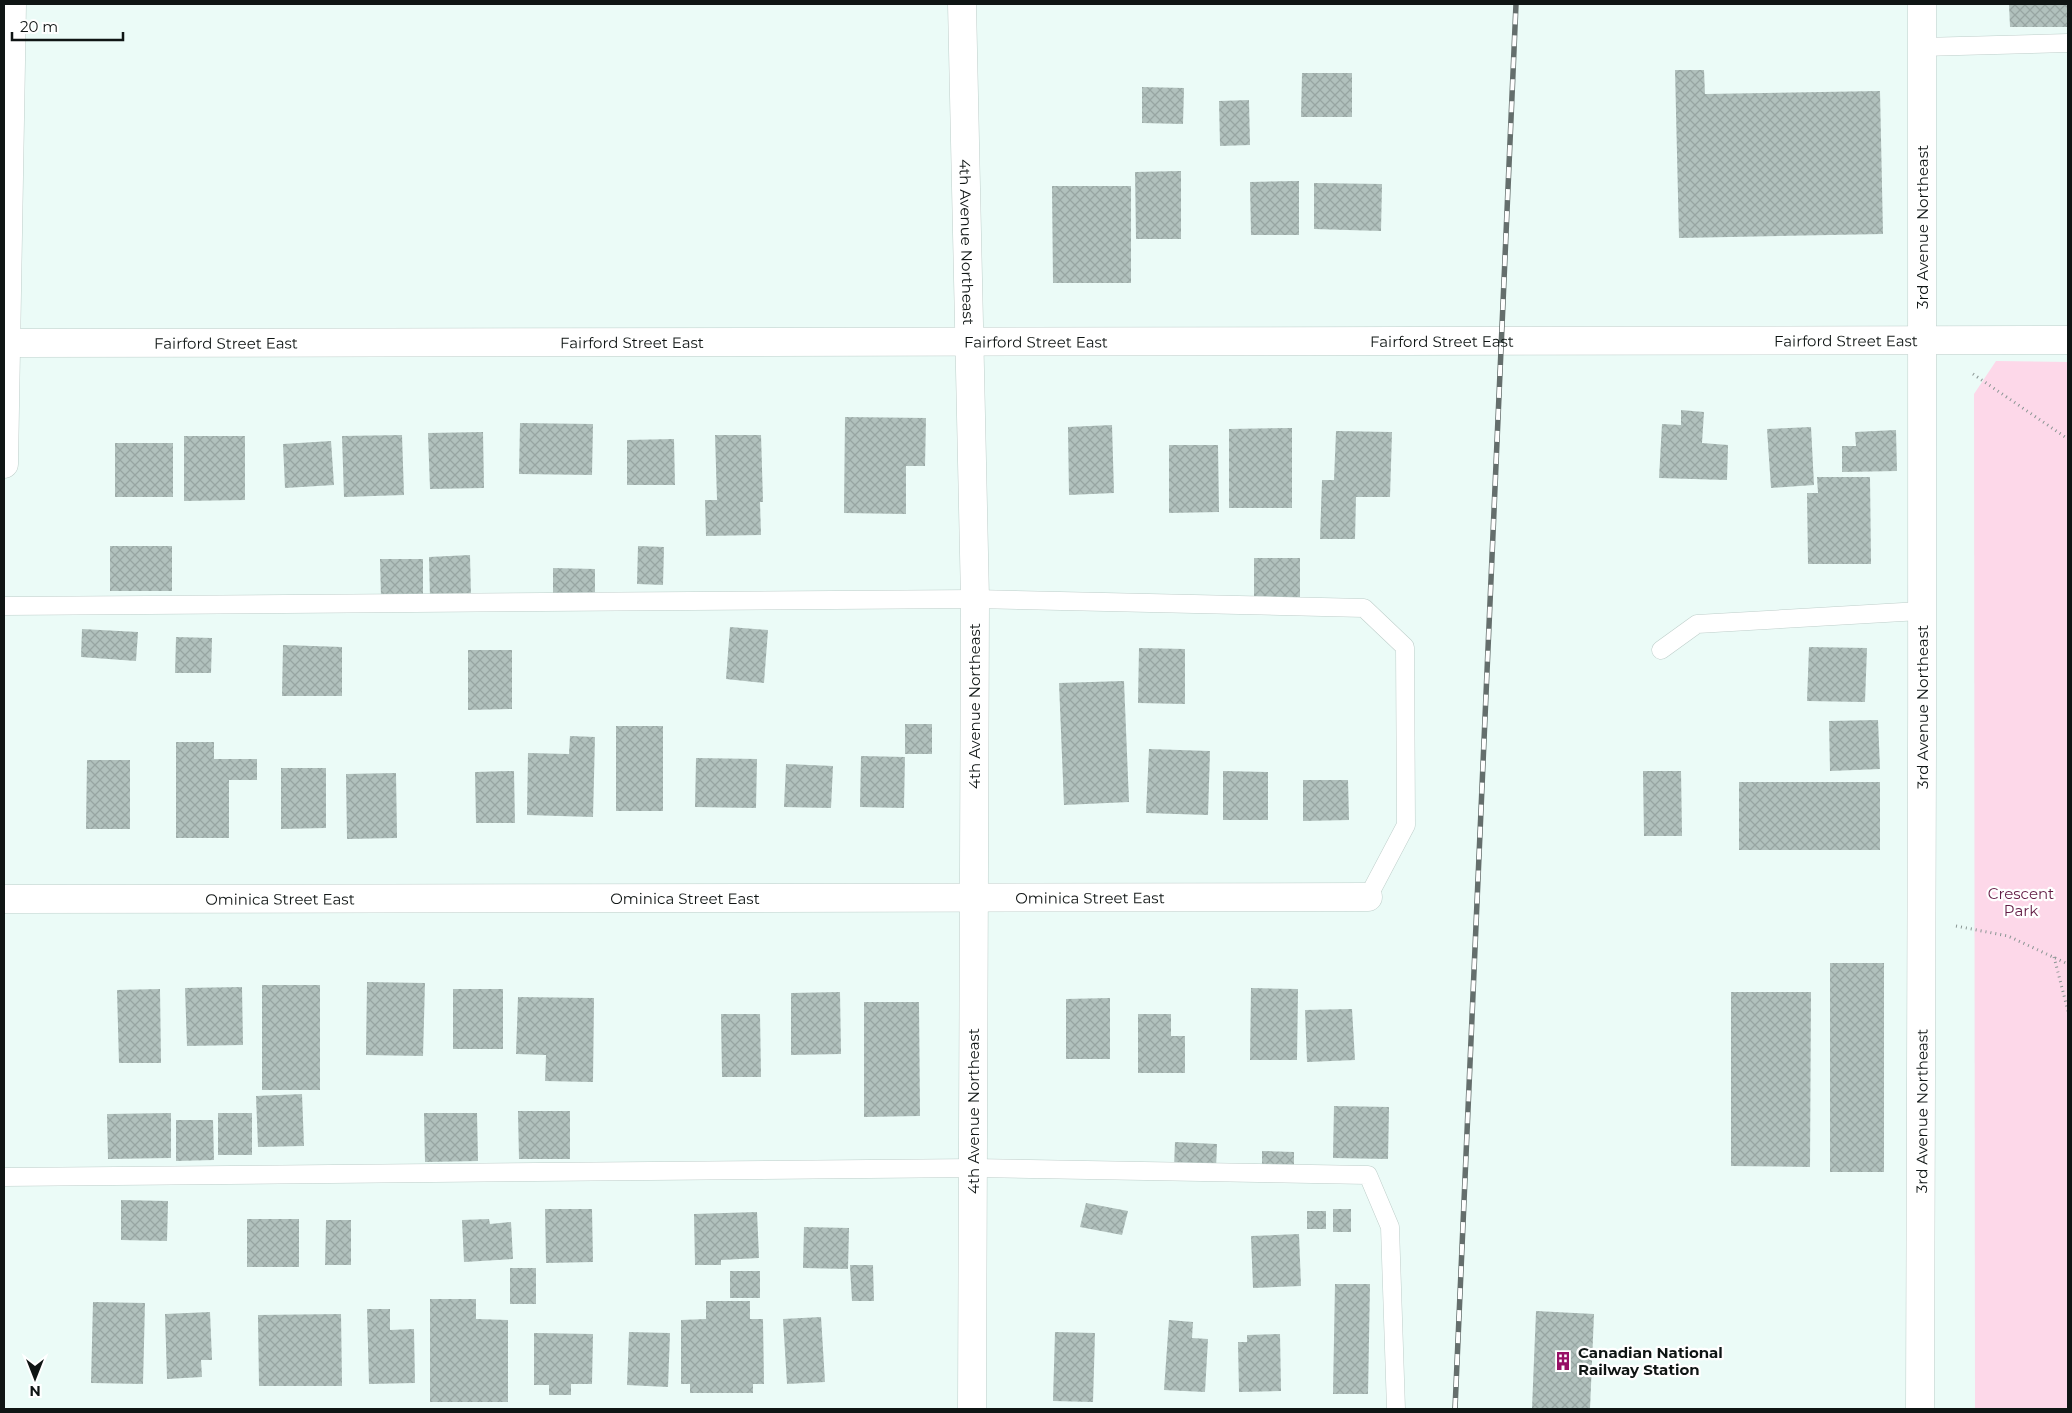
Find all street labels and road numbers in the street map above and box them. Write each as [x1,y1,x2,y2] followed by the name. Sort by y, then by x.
[1913,145,1932,309] street label: 3rd Avenue Northeast
[956,159,979,325] street label: 4th Avenue Northeast
[1370,331,1514,351] street label: Fairford Street East
[1774,331,1918,350] street label: Fairford Street East
[560,332,704,352] street label: Fairford Street East
[964,332,1108,351] street label: Fairford Street East
[154,333,298,352] street label: Fairford Street East
[965,623,984,789] street label: 4th Avenue Northeast
[1913,625,1932,789] street label: 3rd Avenue Northeast
[610,888,760,908] street label: Ominica Street East
[1015,888,1165,907] street label: Ominica Street East
[205,889,355,908] street label: Ominica Street East
[964,1028,983,1194] street label: 4th Avenue Northeast
[1912,1029,1931,1193] street label: 3rd Avenue Northeast

